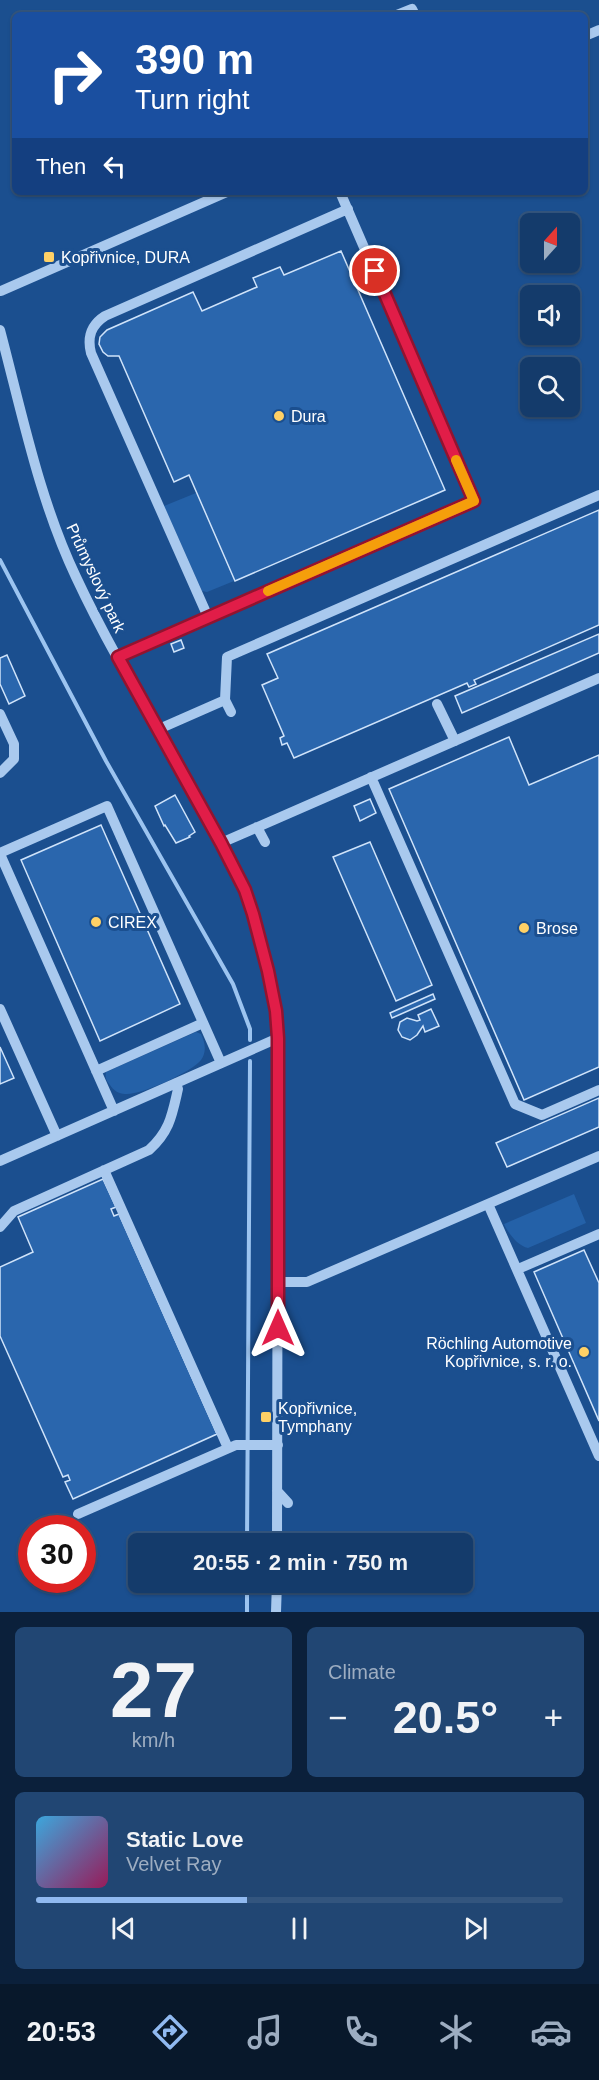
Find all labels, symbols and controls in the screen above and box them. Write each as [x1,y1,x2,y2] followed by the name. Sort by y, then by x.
[36,36,114,114] icon: right
[135,36,254,83] text: 390 m
[135,85,250,115] text: Turn right
[98,150,131,183] icon: left
[36,154,86,179] text: Then
[520,213,580,273] north arrow
[520,213,580,417] map controls
[349,245,400,296] pin
[61,249,190,266] place label: Kopřivnice, DURA
[42,250,56,264] marker: Kopřivnice, DURA
[358,254,391,287] icon: arrive
[520,285,580,345] button: sound
[520,357,580,417] button: search
[291,408,326,425] place label: Dura
[272,409,286,423] marker: Dura
[63,521,129,636] street label: Průmyslový park
[108,914,157,931] place label: CIREX
[89,915,103,929] marker: CIREX
[536,920,578,937] place label: Brose
[517,921,531,935] marker: Brose
[246,1296,310,1360] position arrow
[426,1335,572,1370] place label: Röchling Automotive Kopřivnice, s. r. o.
[577,1345,591,1359] marker: Röchling Automotive Kopřivnice, s. r. o.
[278,1400,357,1435] place label: Kopřivnice, Tymphany
[259,1410,273,1424] marker: Kopřivnice, Tymphany
[18,1515,96,1593] speed limit sign: 30
[193,1550,408,1575] text: 20:55 · 2 min · 750 m
[110,1646,197,1734] text: 27
[328,1661,396,1683] text: Climate
[393,1692,498,1743] text: 20.5°
[328,1699,347,1736] text: −
[544,1699,563,1736] text: +
[132,1729,175,1751] text: km/h
[126,1827,243,1852] text: Static Love
[126,1853,222,1875] text: Velvet Ray
[107,1912,140,1945] icon: previous
[283,1912,316,1945] icon: pause
[459,1912,492,1945] icon: next
[149,2011,191,2053] icon: directions
[244,2011,286,2053] icon: music
[340,2011,382,2053] icon: phone
[435,2011,477,2053] icon: climate
[530,2011,572,2053] icon: car
[27,2017,96,2047] text: 20:53

